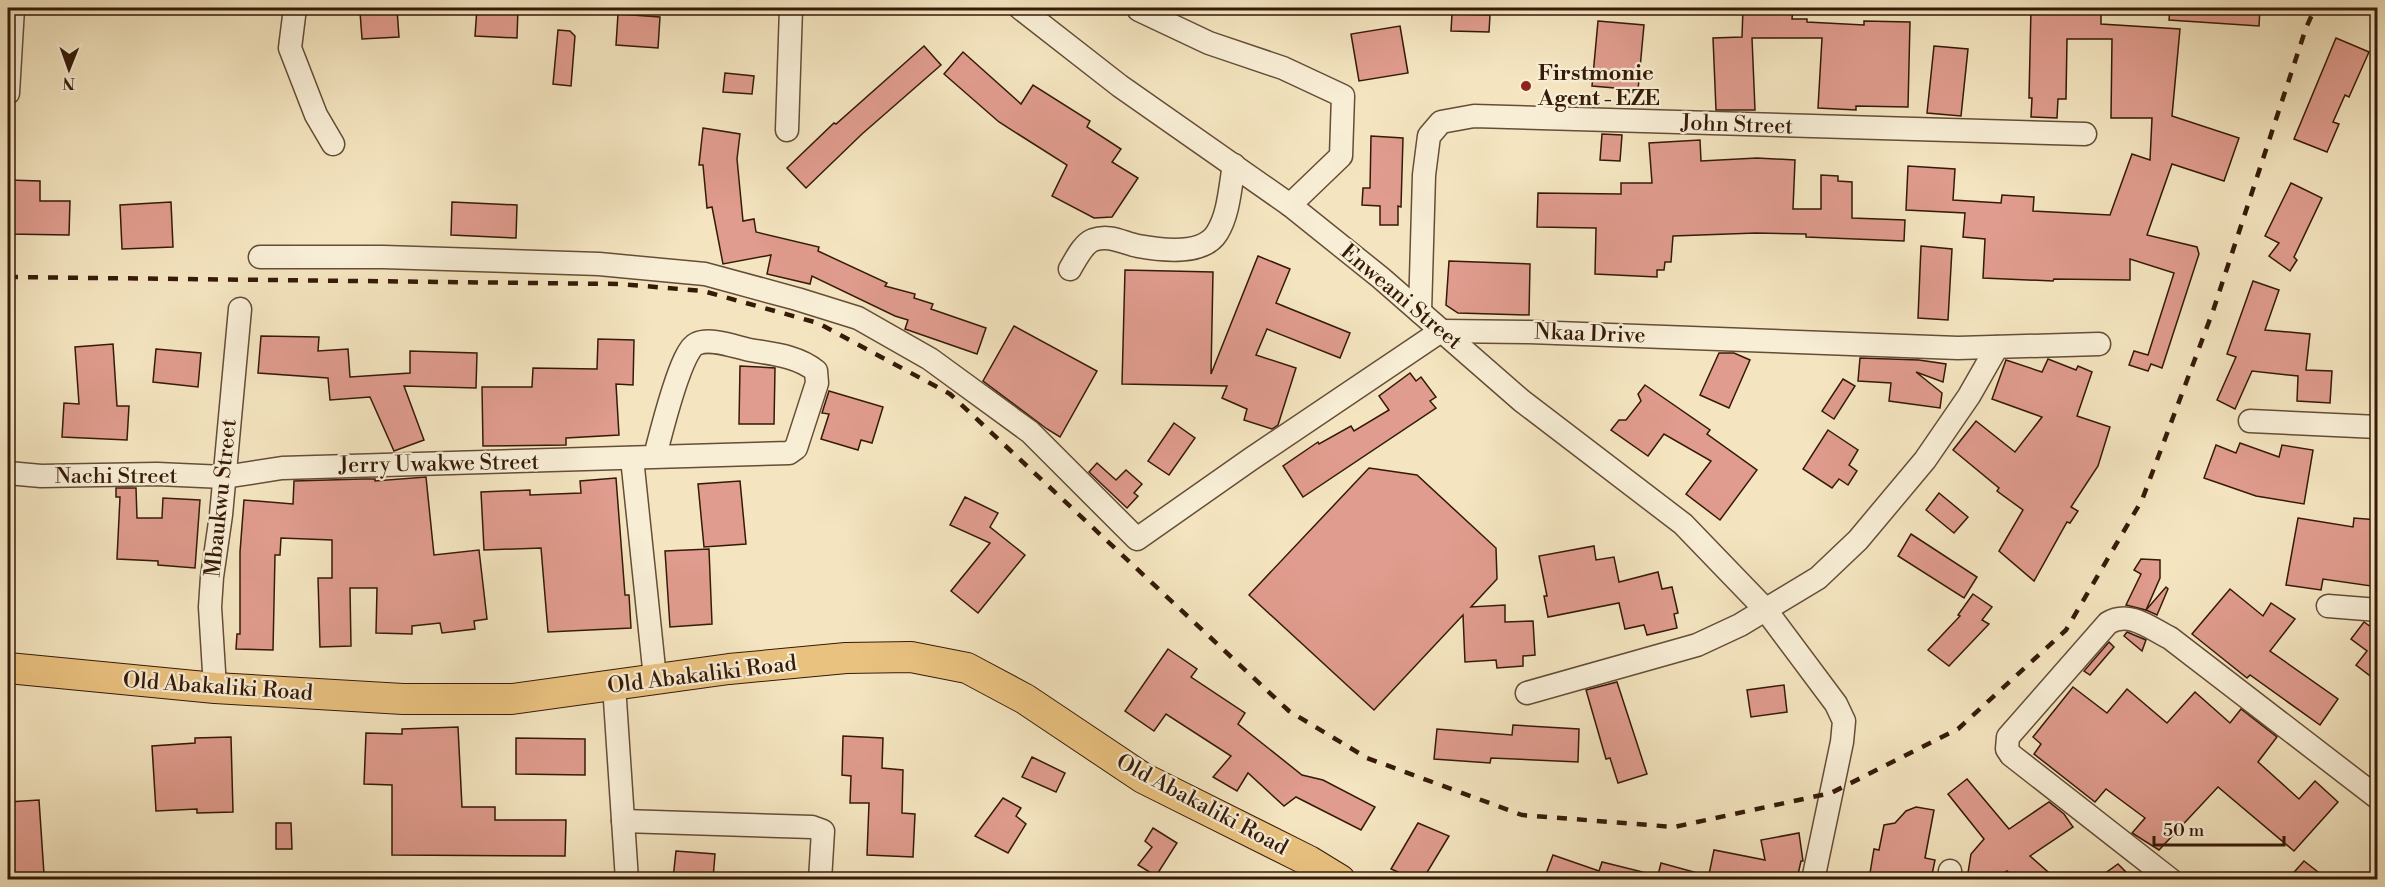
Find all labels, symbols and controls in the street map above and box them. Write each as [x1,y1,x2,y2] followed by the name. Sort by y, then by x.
[39,39,99,99] north arrow
[1537,60,1660,112] place label: Firstmonie Agent - EZE
[62,73,75,93] text: N
[1519,79,1533,93] marker: Firstmonie Agent - EZE
[1679,110,1794,140] street label: John Street
[1335,238,1467,356] street label: Enweani Street
[1534,319,1646,349] street label: Nkaa Drive
[199,417,243,579] street label: Mbaukwu Street
[338,449,540,479] street label: Jerry Uwakwe Street
[55,463,178,490] street label: Nachi Street
[606,650,799,700] street label: Old Abakaliki Road
[122,667,314,707] street label: Old Abakaliki Road
[1112,748,1293,862] street label: Old Abakaliki Road
[2154,809,2284,847] scale bar
[2163,819,2205,842] text: 50 m

